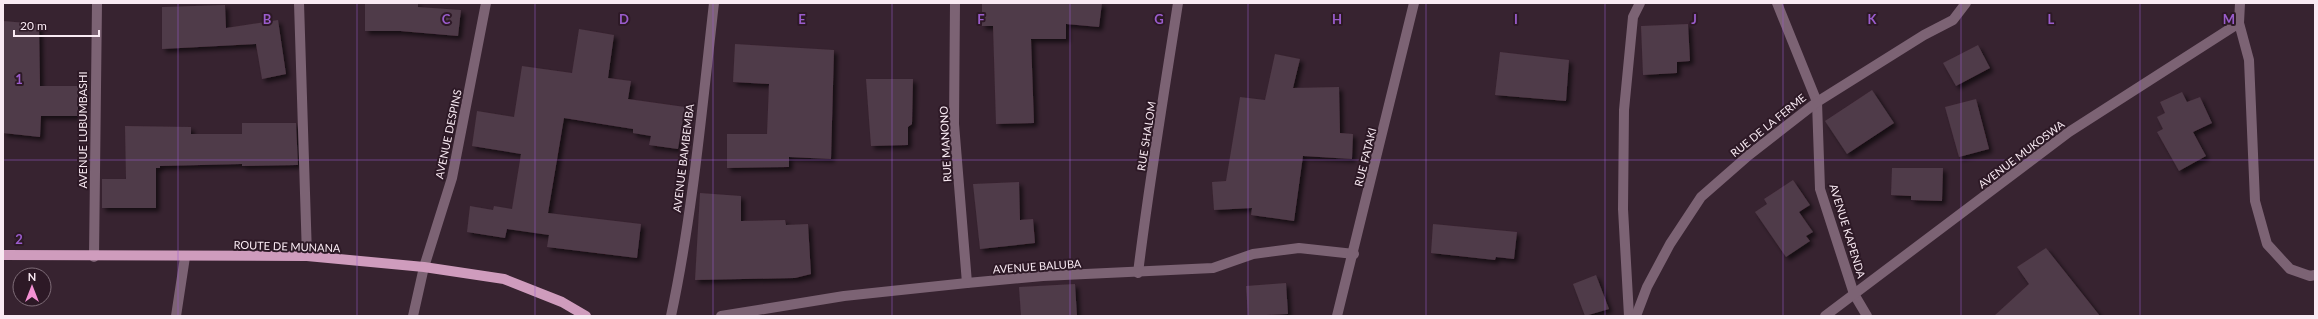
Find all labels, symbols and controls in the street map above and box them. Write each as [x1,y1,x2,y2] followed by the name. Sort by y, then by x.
[263,11,272,27] text: B
[442,11,451,27] text: C
[619,11,629,27] text: D
[798,11,806,27] text: E
[977,11,985,27] text: F
[1154,11,1164,27] text: G
[1332,11,1342,27] text: H
[1514,11,1518,27] text: I
[1691,11,1697,27] text: J
[1868,11,1878,27] text: K
[2048,11,2055,27] text: L
[2223,11,2235,27] text: M
[14,12,99,38] scale bar
[20,18,47,33] text: 20 m
[15,71,23,87] text: 1
[76,71,89,189] street label: AVENUE LUBUMBASHI
[432,88,464,180] street label: AVENUE DESPINS
[1728,91,1808,159] street label: RUE DE LA FERME
[1134,100,1158,172] street label: RUE SHALOM
[670,103,696,213] street label: AVENUE BAMBEMBA
[937,105,953,182] street label: RUE MANONO
[1975,117,2067,191] street label: AVENUE MUKOSWA
[1351,126,1379,188] street label: RUE FATAKI
[1827,182,1869,280] street label: AVENUE KAPENDA
[15,231,23,247] text: 2
[233,238,341,254] street label: ROUTE DE MUNANA
[992,256,1082,276] street label: AVENUE BALUBA
[12,267,52,307] north arrow
[28,270,36,283] text: N

